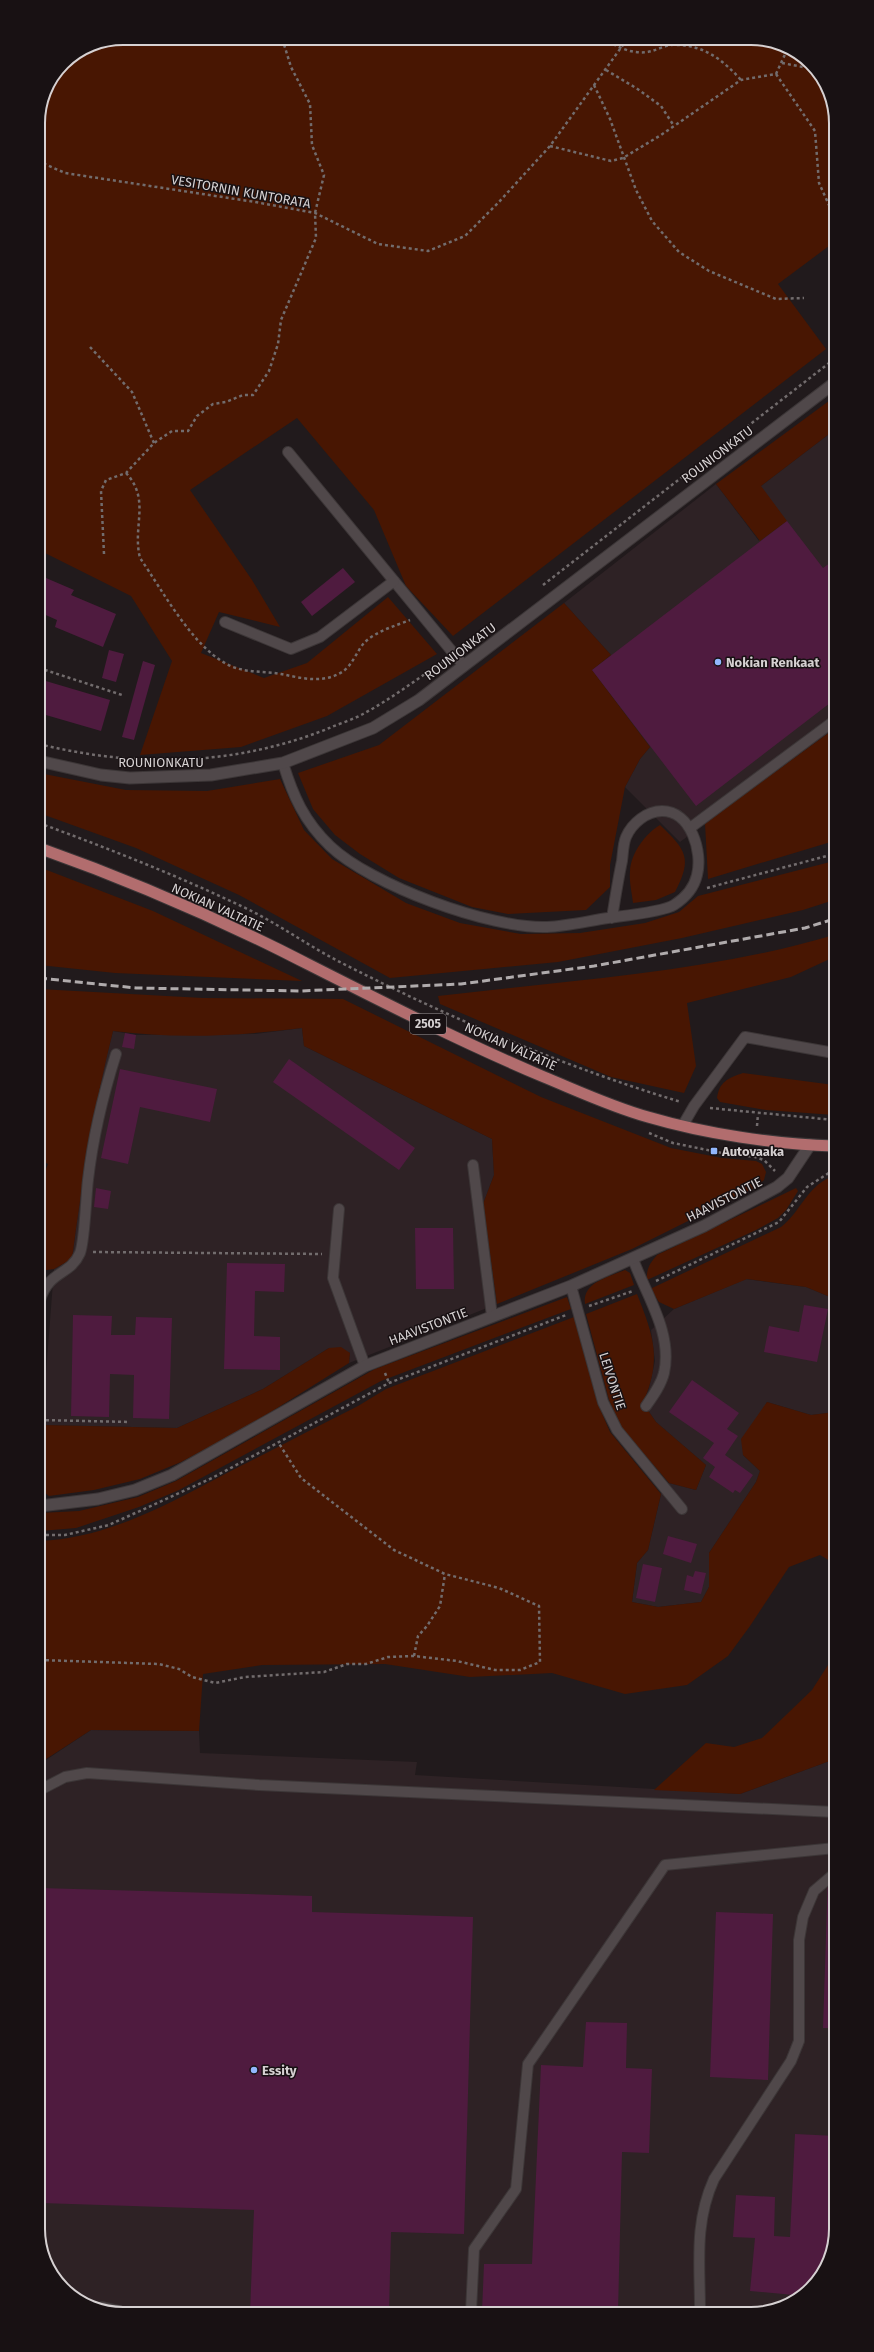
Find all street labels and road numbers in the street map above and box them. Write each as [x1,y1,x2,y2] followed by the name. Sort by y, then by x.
[170,172,312,211] street label: VESITORNIN KUNTORATA
[679,423,756,486] street label: ROUNIONKATU
[422,620,499,683] street label: ROUNIONKATU
[118,755,204,770] street label: ROUNIONKATU
[169,880,266,935] street label: NOKIAN VALTATIE
[410,1014,446,1034] road number: 2505
[462,1019,559,1074] street label: NOKIAN VALTATIE
[684,1174,765,1225] street label: HAAVISTONTIE
[387,1305,470,1348] street label: HAAVISTONTIE
[596,1350,629,1412] street label: LEIVONTIE

